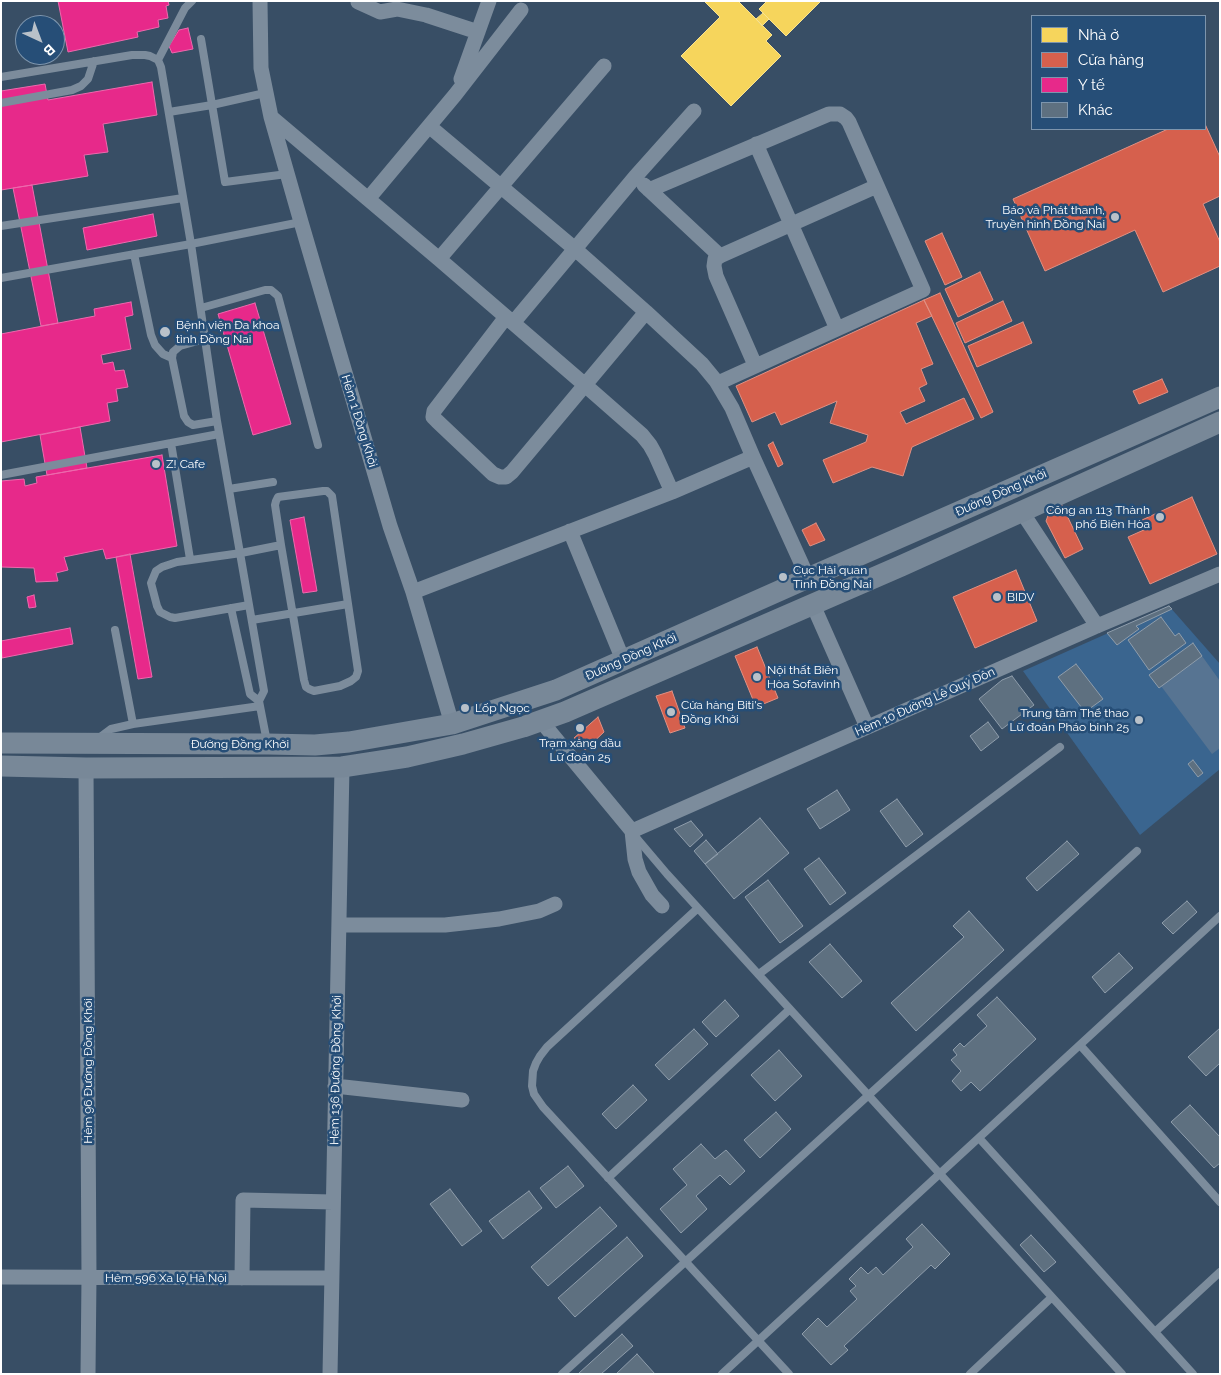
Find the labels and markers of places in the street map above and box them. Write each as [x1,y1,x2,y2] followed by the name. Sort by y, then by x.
[986,203,1105,231] place label: Báo và Phát thanh, Truyền hình Đồng Nai
[1109,211,1121,223] marker: Báo và Phát thanh, Truyền hình Đồng Nai
[176,318,279,346] place label: Bệnh viện Đa khoa tỉnh Đồng Nai
[158,325,172,339] marker: Bệnh viện Đa khoa tỉnh Đồng Nai
[166,457,205,471] place label: Z! Cafe
[150,458,162,470] marker: Z! Cafe
[1046,503,1150,531] place label: Công an 113 Thành phố Biên Hòa
[1154,511,1166,523] marker: Công an 113 Thành phố Biên Hòa
[793,563,872,591] place label: Cục Hải quan Tỉnh Đồng Nai
[777,571,789,583] marker: Cục Hải quan Tỉnh Đồng Nai
[1007,590,1034,604] place label: BIDV
[991,591,1003,603] marker: BIDV
[767,663,840,691] place label: Nội thất Biên Hòa Sofavinh
[751,671,763,683] marker: Nội thất Biên Hòa Sofavinh
[681,698,762,726] place label: Cửa hàng Biti's Đồng Khởi
[475,701,530,715] place label: Lốp Ngọc
[459,702,471,714] marker: Lốp Ngọc
[665,706,677,718] marker: Cửa hàng Biti's Đồng Khởi
[1010,706,1129,734] place label: Trung tâm Thể thao Lữ đoàn Pháo binh 25
[1133,714,1145,726] marker: Trung tâm Thể thao Lữ đoàn Pháo binh 25
[574,722,586,734] marker: Trạm xăng dầu Lữ đoàn 25
[539,736,621,764] place label: Trạm xăng dầu Lữ đoàn 25

